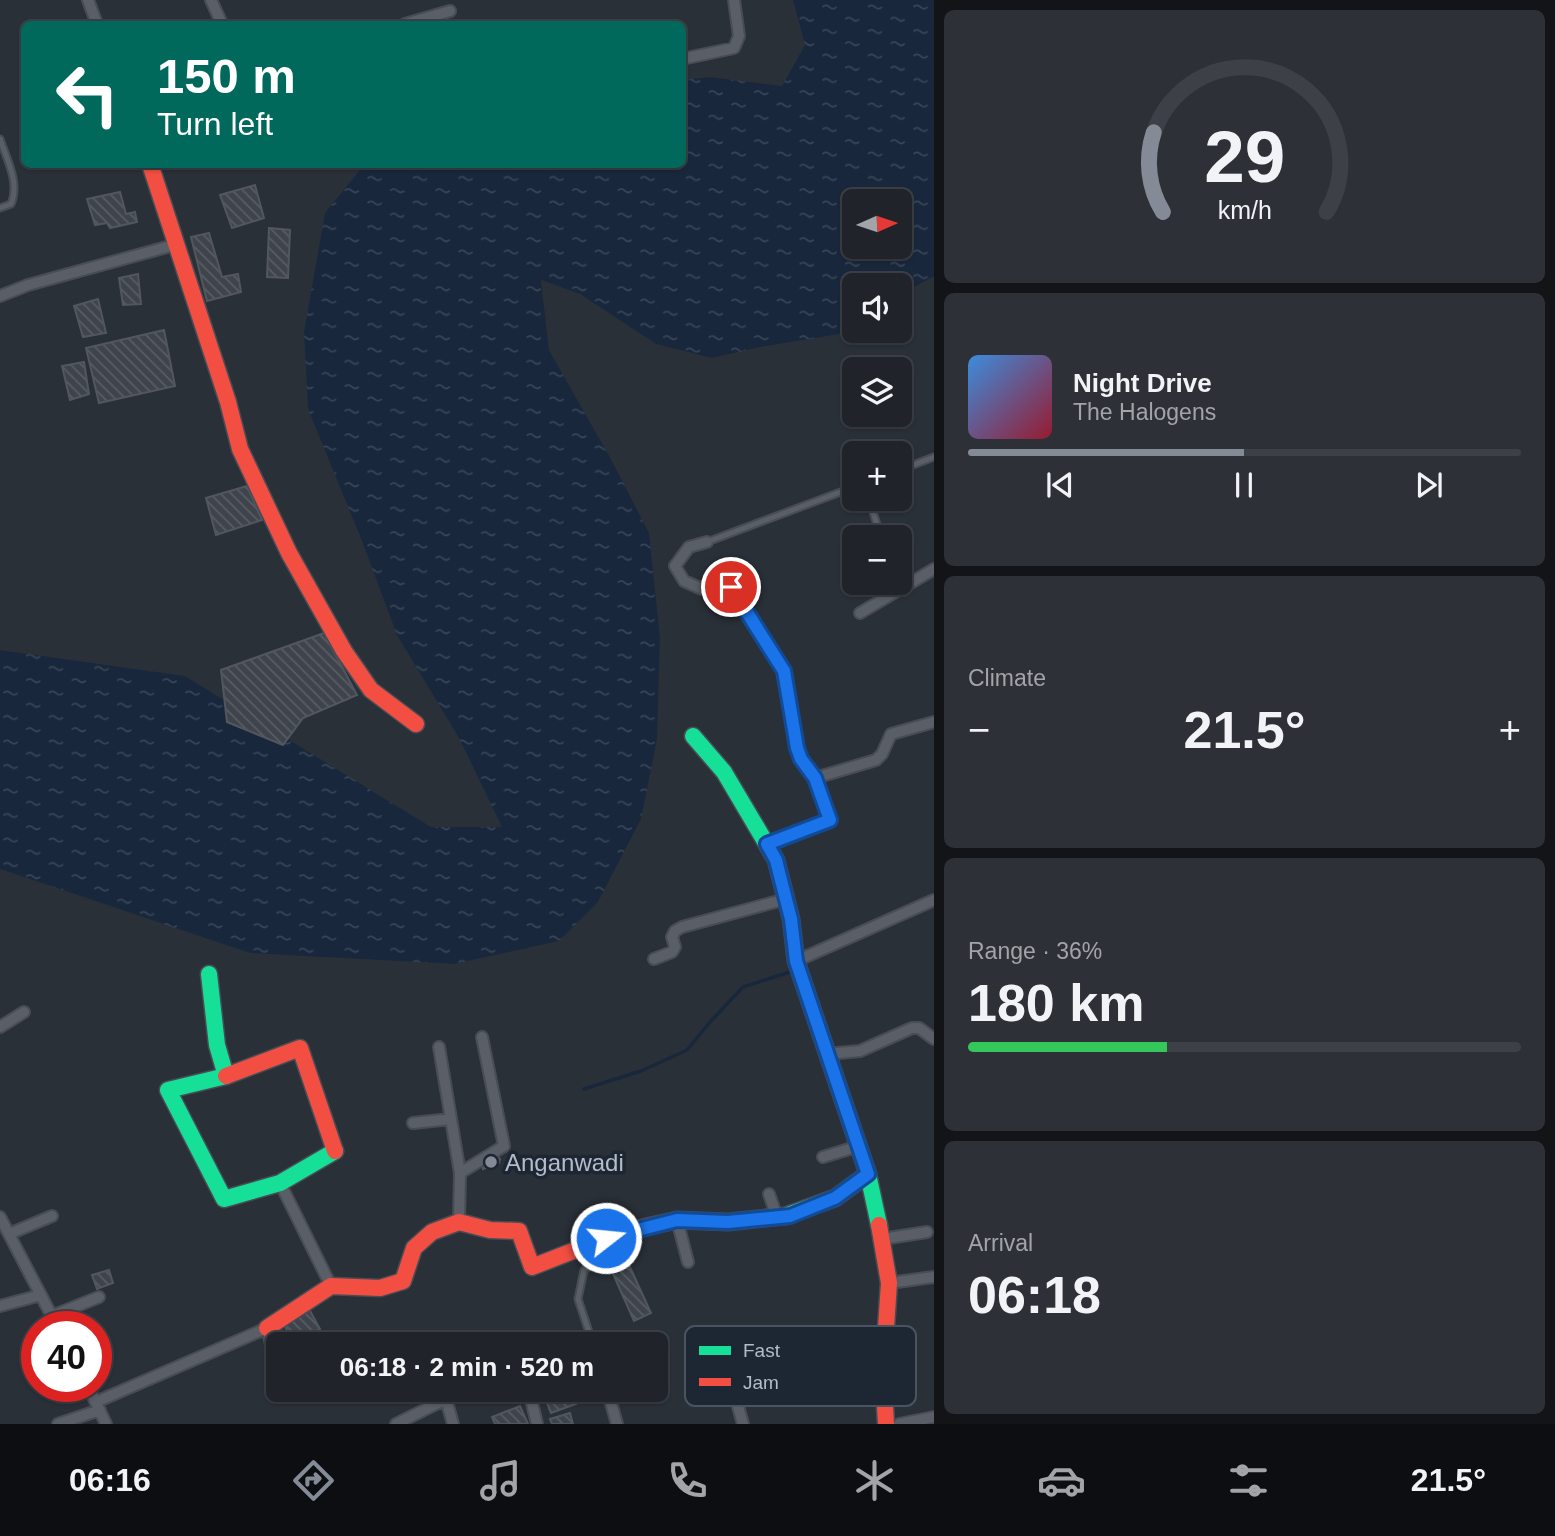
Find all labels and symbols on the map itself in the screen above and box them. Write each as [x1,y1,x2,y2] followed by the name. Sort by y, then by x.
[842,189,912,259] north arrow
[701,557,761,617] pin
[505,1149,624,1176] place label: Anganwadi
[483,1154,499,1170] marker: Anganwadi
[569,1201,643,1275] position arrow
[21,1311,112,1402] speed limit sign: 40
[685,1326,916,1406] legend
[743,1340,781,1361] text: Fast
[743,1372,779,1393] text: Jam

